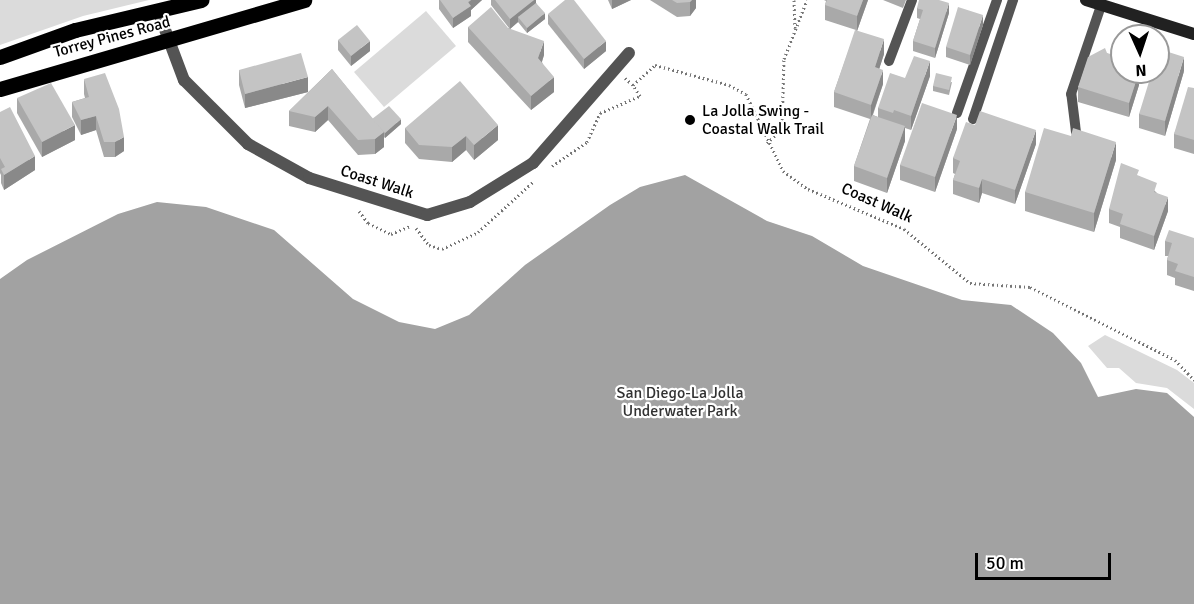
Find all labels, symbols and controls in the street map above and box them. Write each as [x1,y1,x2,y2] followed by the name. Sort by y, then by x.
[52,12,172,62] street label: Torrey Pines Road
[1110,24,1170,84] north arrow
[1135,60,1147,80] text: N
[702,101,824,139] place label: La Jolla Swing - Coastal Walk Trail
[683,113,697,127] marker: La Jolla Swing - Coastal Walk Trail
[338,161,416,203] street label: Coast Walk
[838,179,916,227] street label: Coast Walk
[616,383,744,421] park label: San Diego-La Jolla Underwater Park
[978,541,1114,579] scale bar
[986,552,1024,574] text: 50 m

